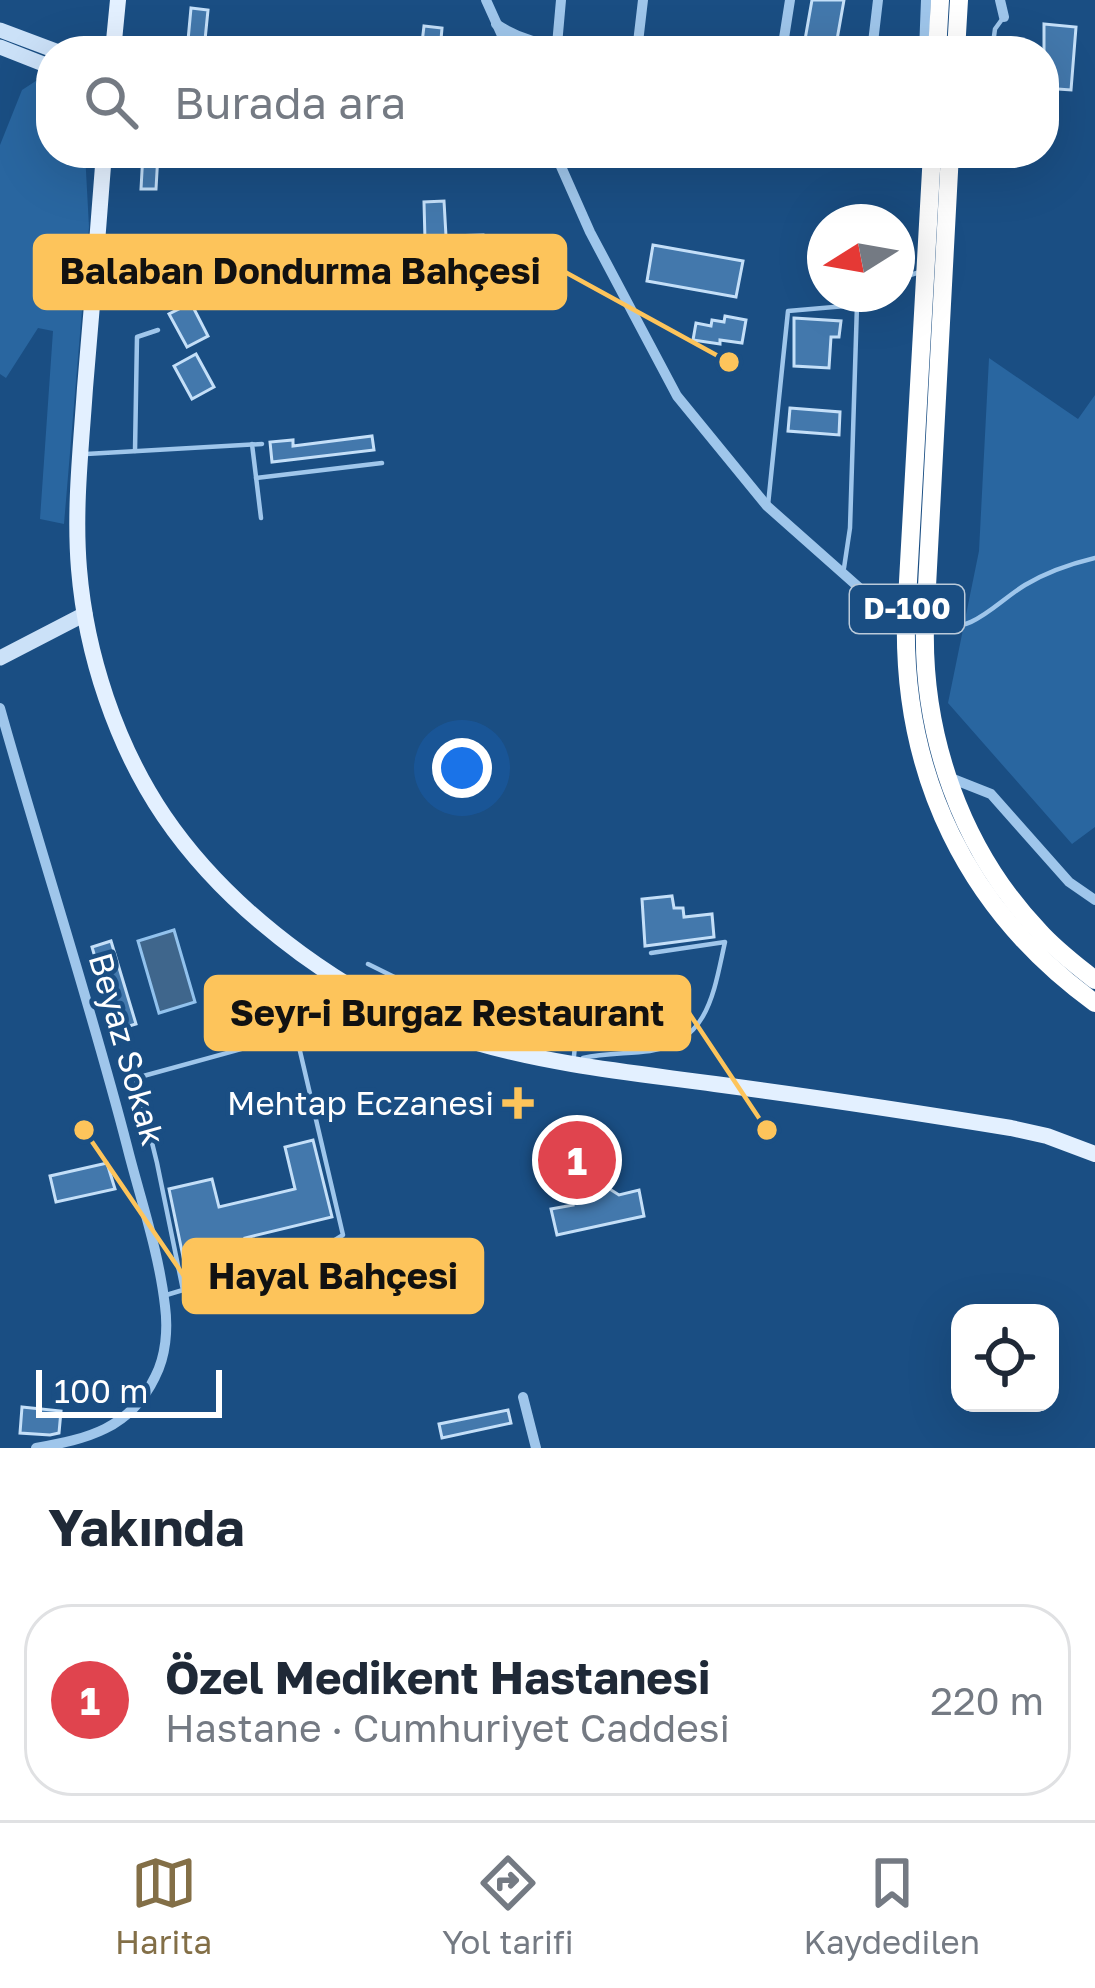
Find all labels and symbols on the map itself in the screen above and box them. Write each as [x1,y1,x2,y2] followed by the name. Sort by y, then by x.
[807,204,915,312] north arrow
[35,236,565,308] callout: Balaban Dondurma Bahçesi
[59,249,541,292] text: Balaban Dondurma Bahçesi
[850,585,964,633] road number: D-100
[432,738,492,798] your location
[81,948,174,1150] street label: Beyaz Sokak
[206,977,689,1049] callout: Seyr-i Burgaz Restaurant
[230,991,664,1034] text: Seyr-i Burgaz Restaurant
[227,1083,494,1122] place label: Mehtap Eczanesi
[505,1090,531,1116] marker: Mehtap Eczanesi
[538,1115,616,1205] pin: 1
[184,1240,482,1312] callout: Hayal Bahçesi
[208,1254,458,1297] text: Hayal Bahçesi
[36,1364,222,1417] scale bar

